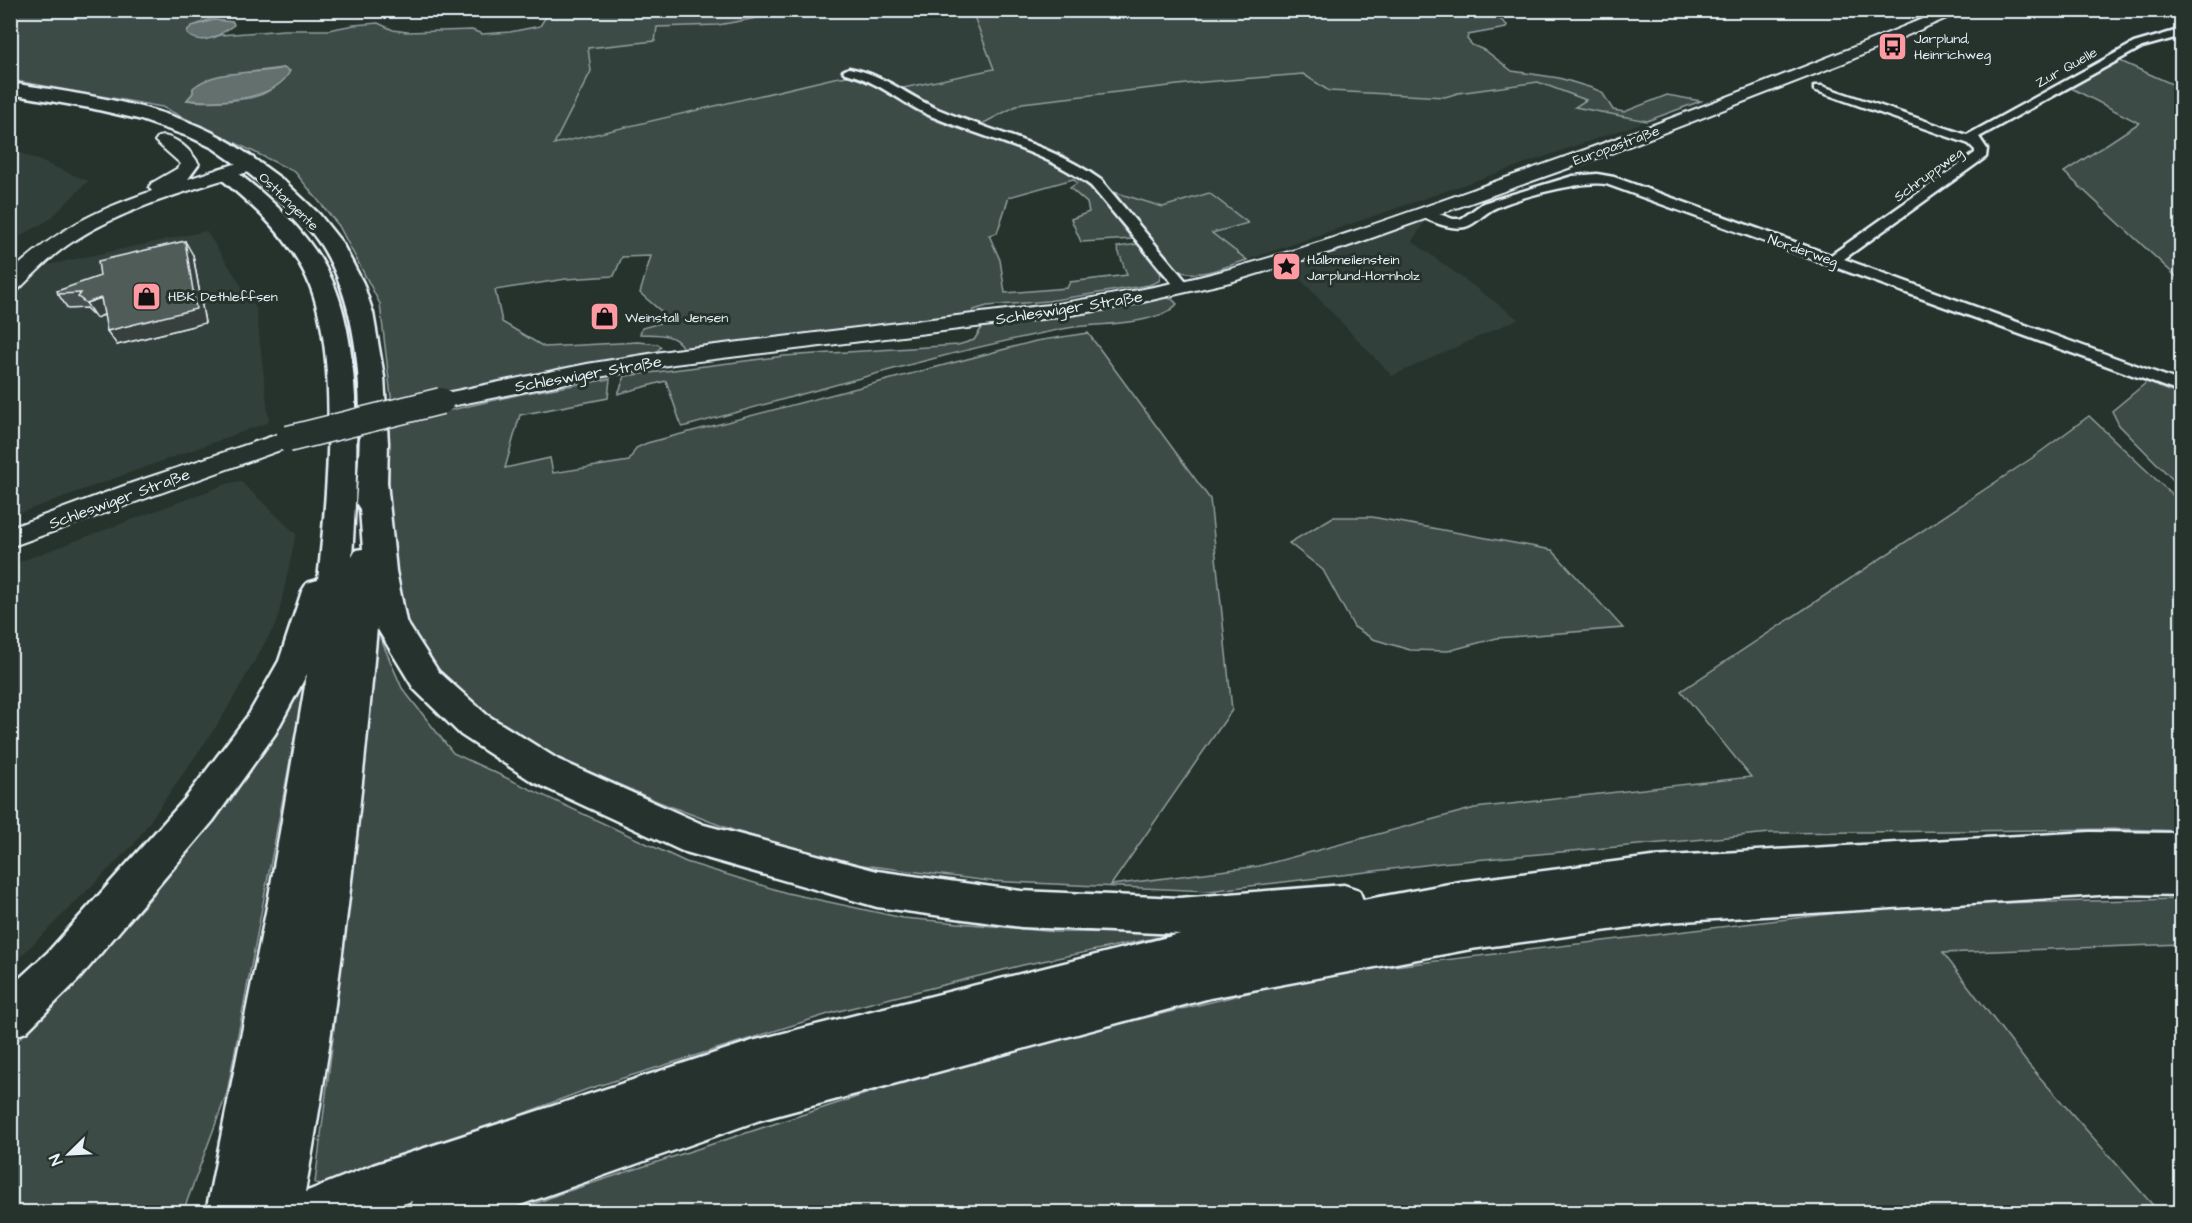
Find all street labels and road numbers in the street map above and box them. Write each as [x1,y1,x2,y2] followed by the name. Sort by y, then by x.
[2032,42,2101,93] street label: Zur Quelle
[1570,121,1663,171] street label: Europastraße
[1890,143,1967,207] street label: Schruppweg
[254,168,323,236] street label: Osttangente
[1765,230,1840,272] street label: Norderweg
[994,285,1145,331] street label: Schleswiger Straße
[513,350,664,399] street label: Schleswiger Straße
[46,463,194,536] street label: Schleswiger Straße

